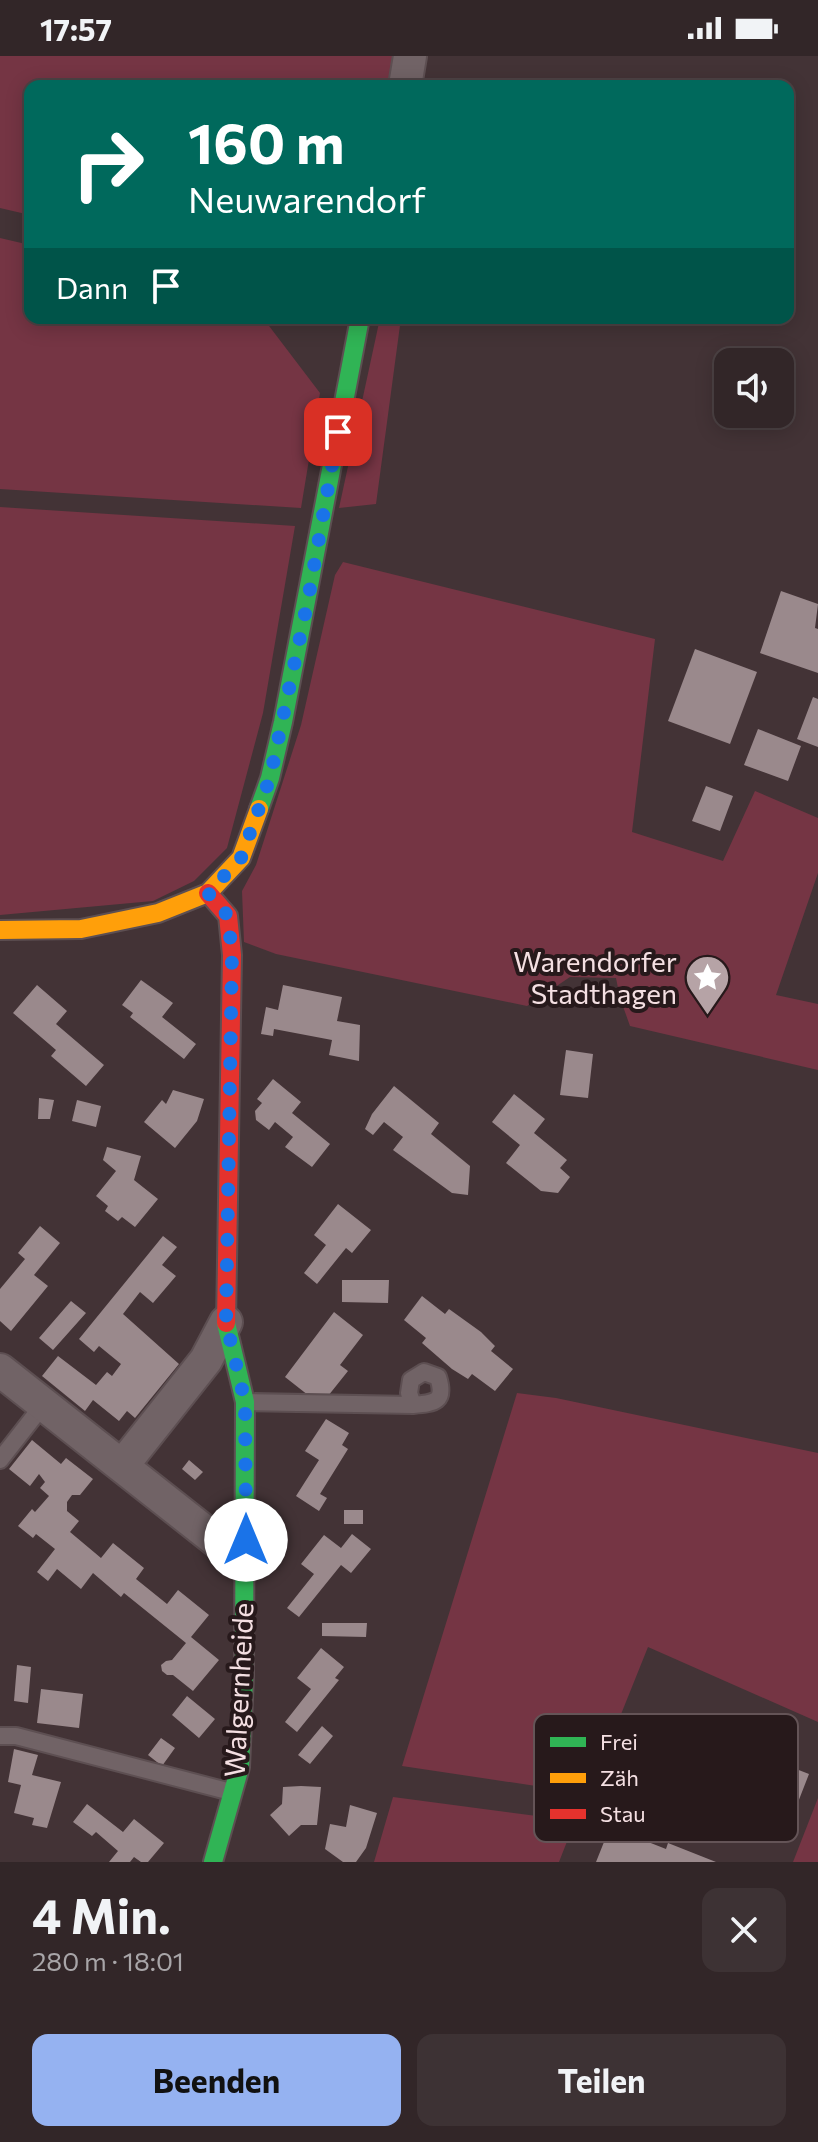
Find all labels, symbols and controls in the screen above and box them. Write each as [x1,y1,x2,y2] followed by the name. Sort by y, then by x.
[40,10,112,47] text: 17:57
[188,107,345,176] text: 160 m
[56,112,160,216] icon: right
[188,176,426,220] text: Neuwarendorf
[144,264,188,308] icon: arrive
[56,268,128,305] text: Dann
[714,348,794,428] map controls
[714,348,794,428] button: sound
[304,398,372,466] pin
[316,410,360,454] icon: arrive
[513,944,677,1010] place label: Warendorfer Stadthagen
[684,954,732,1017] place icon: Warendorfer Stadthagen
[204,1498,288,1582] position arrow
[216,1602,260,1778] street label: Walgernheide
[534,1714,798,1842] legend
[600,1728,638,1755] text: Frei
[600,1764,639,1791] text: Zäh
[600,1800,646,1827] text: Stau
[32,1885,171,1944] text: 4 Min.
[702,1888,786,1972] button: close
[32,1945,184,1976] text: 280 m · 18:01
[32,2034,401,2126] button: Beenden
[417,2034,786,2126] button: Teilen

